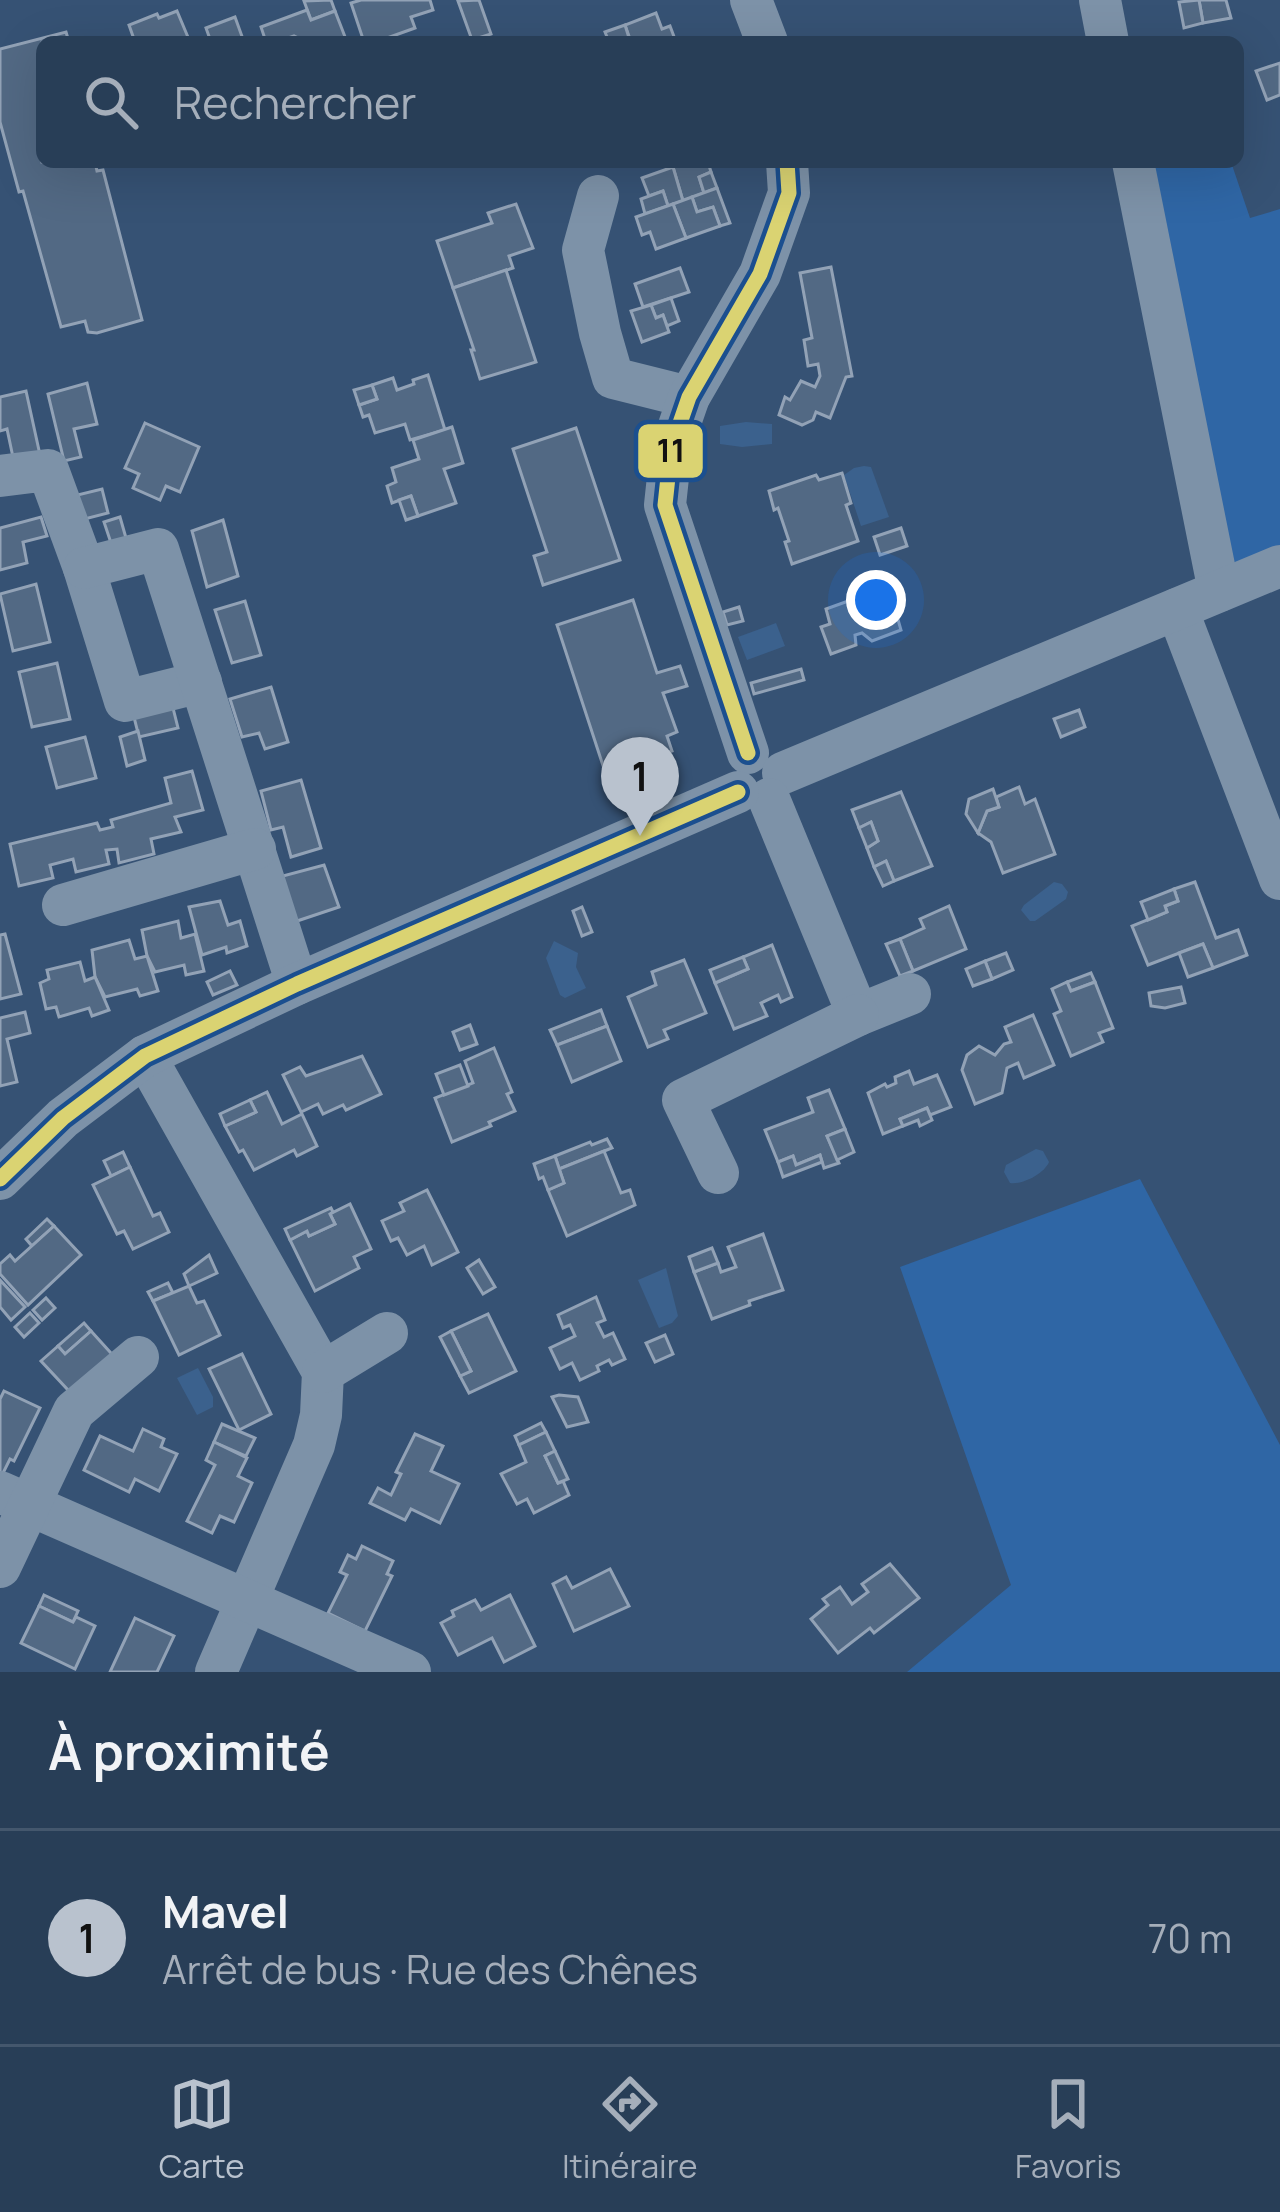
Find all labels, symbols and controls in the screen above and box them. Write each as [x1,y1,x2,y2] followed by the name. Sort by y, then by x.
[36,36,1244,168] search box
[78,69,144,135] icon: search
[174,71,417,133] text: Rechercher
[636,422,705,480] line badge: 11
[657,427,685,472] text: 11
[846,570,906,630] your location
[601,737,679,836] pin: 1
[48,1716,330,1785] text: À proximité
[162,1880,289,1942] text: Mavel
[78,1911,96,1965] text: 1
[1148,1911,1232,1965] text: 70 m
[162,1942,698,1996] text: Arrêt de bus · Rue des Chênes
[159,2071,244,2188] tab: Carte
[562,2071,698,2188] tab: Itinéraire
[1015,2071,1121,2188] tab: Favoris

